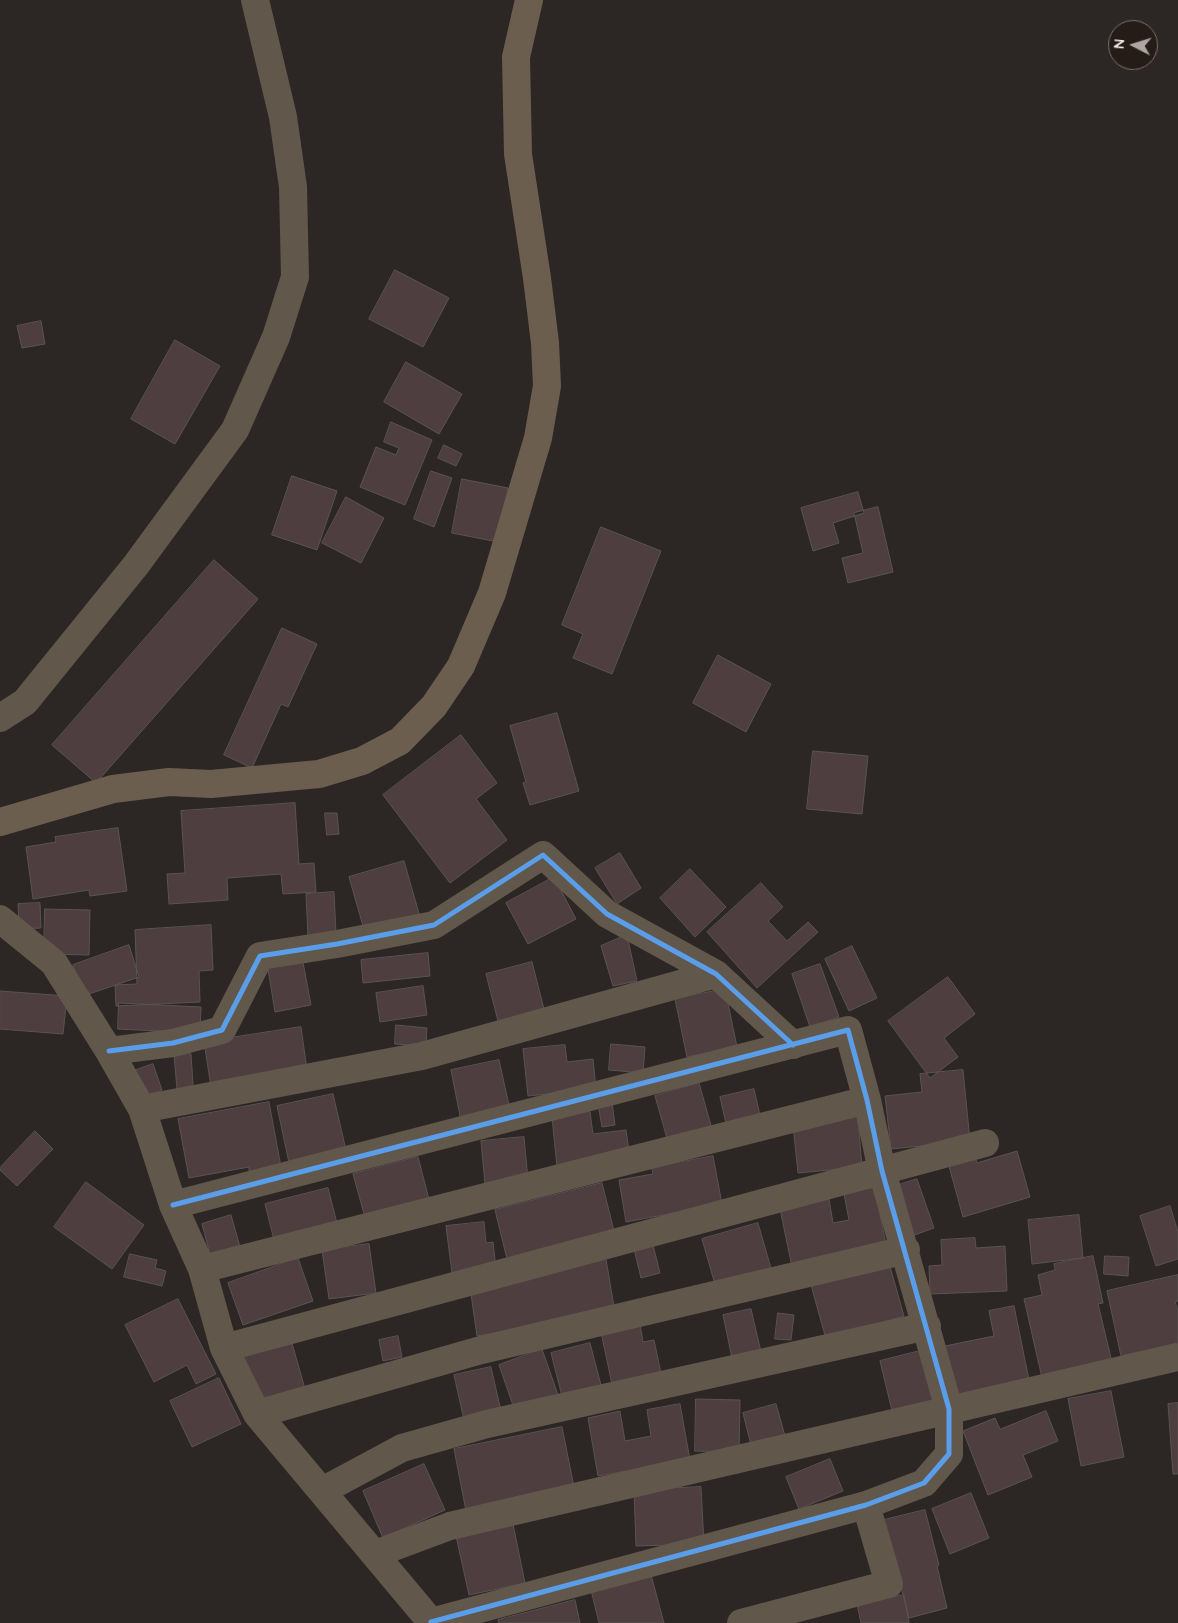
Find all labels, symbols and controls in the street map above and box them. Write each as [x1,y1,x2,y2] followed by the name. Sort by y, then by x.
[1108,20,1158,70] north arrow
[1110,38,1128,50] text: N

